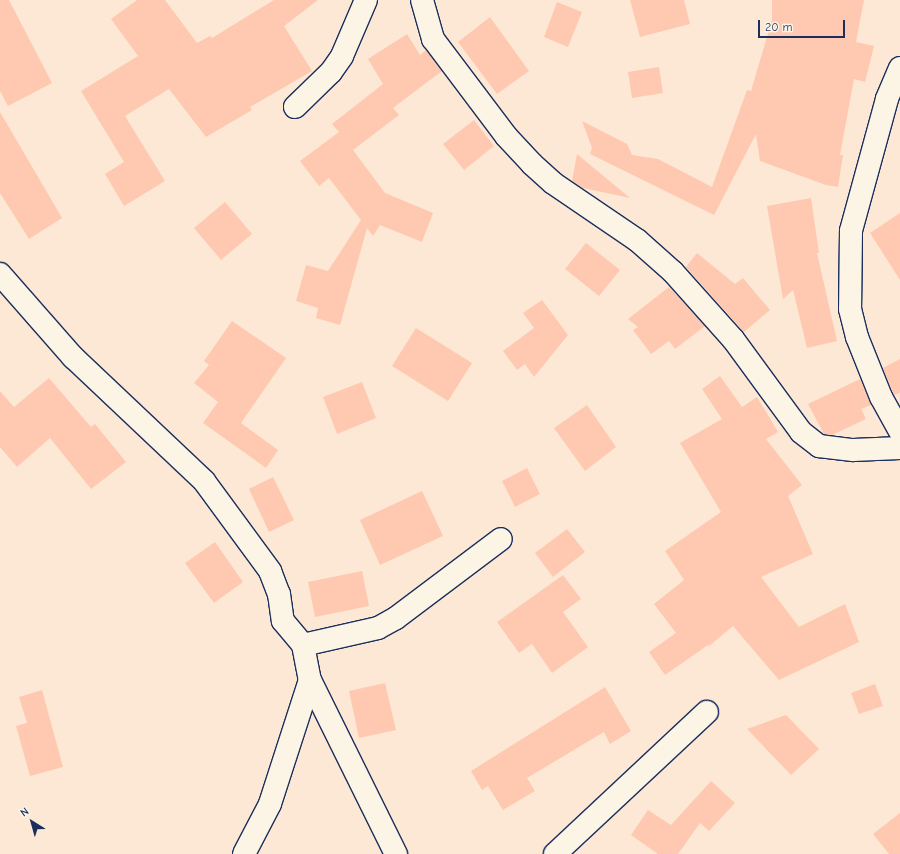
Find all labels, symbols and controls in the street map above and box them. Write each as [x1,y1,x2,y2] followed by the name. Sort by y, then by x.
[760,12,847,38] scale bar
[765,20,793,34] text: 20 m
[12,802,52,842] north arrow
[18,805,31,819] text: N

